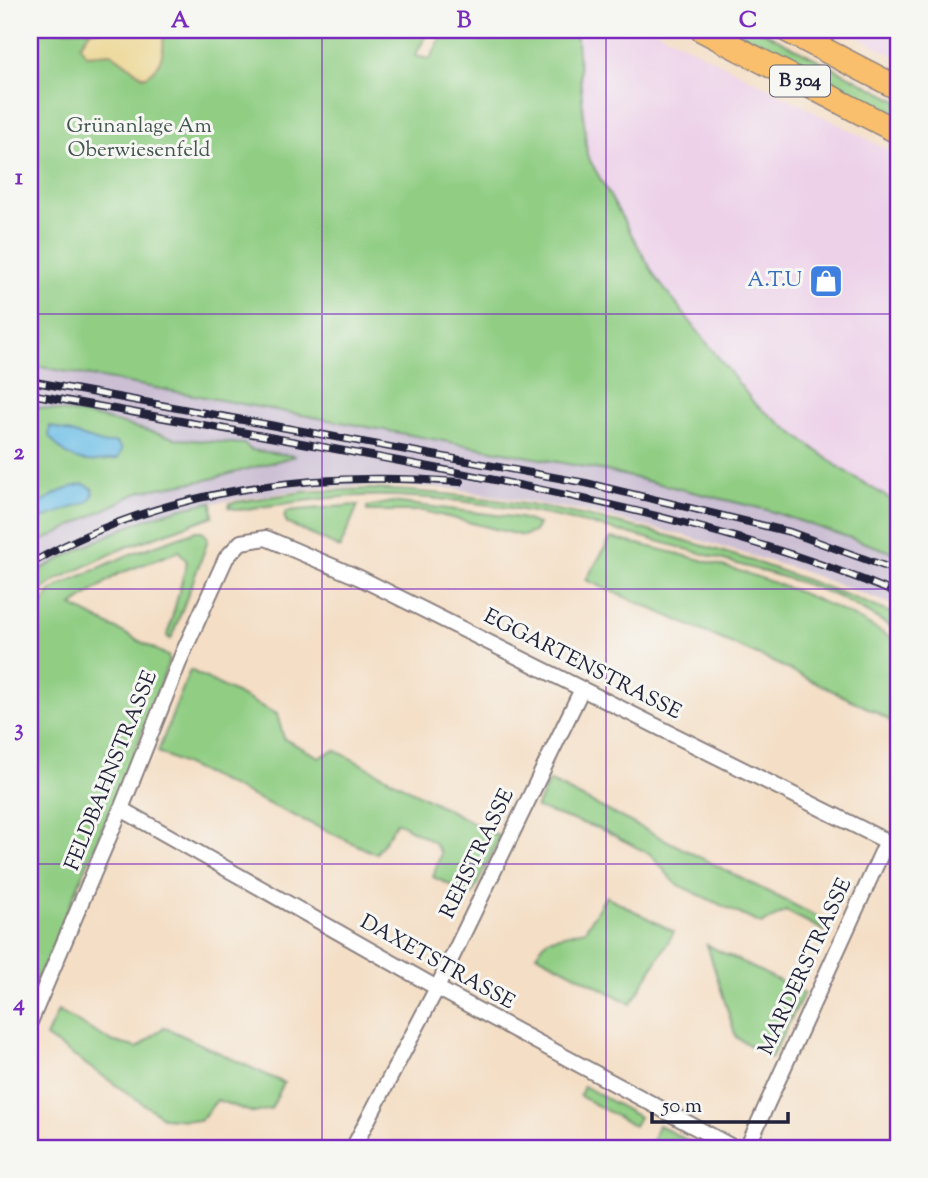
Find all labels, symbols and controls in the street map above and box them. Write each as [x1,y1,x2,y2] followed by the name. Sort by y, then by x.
[171,5,190,38] text: A
[457,5,472,38] text: B
[739,5,757,38] text: C
[770,66,830,96] road number: B 304
[66,112,212,166] park label: Grünanlage Am Oberwiesenfeld
[15,162,23,195] text: 1
[807,262,845,300] shop icon: A.T.U
[747,266,802,296] place label: A.T.U
[14,437,25,470] text: 2
[478,602,686,728] street label: EGGARTENSTRASSE
[58,666,166,876] street label: FELDBAHNSTRASSE
[14,713,24,746] text: 3
[434,784,523,924] street label: REHSTRASSE
[752,873,860,1060] street label: MARDERSTRASSE
[354,908,520,1018] street label: DAXETSTRASSE
[12,988,25,1021] text: 4
[652,1080,788,1124] scale bar
[661,1092,702,1122] text: 50 m

